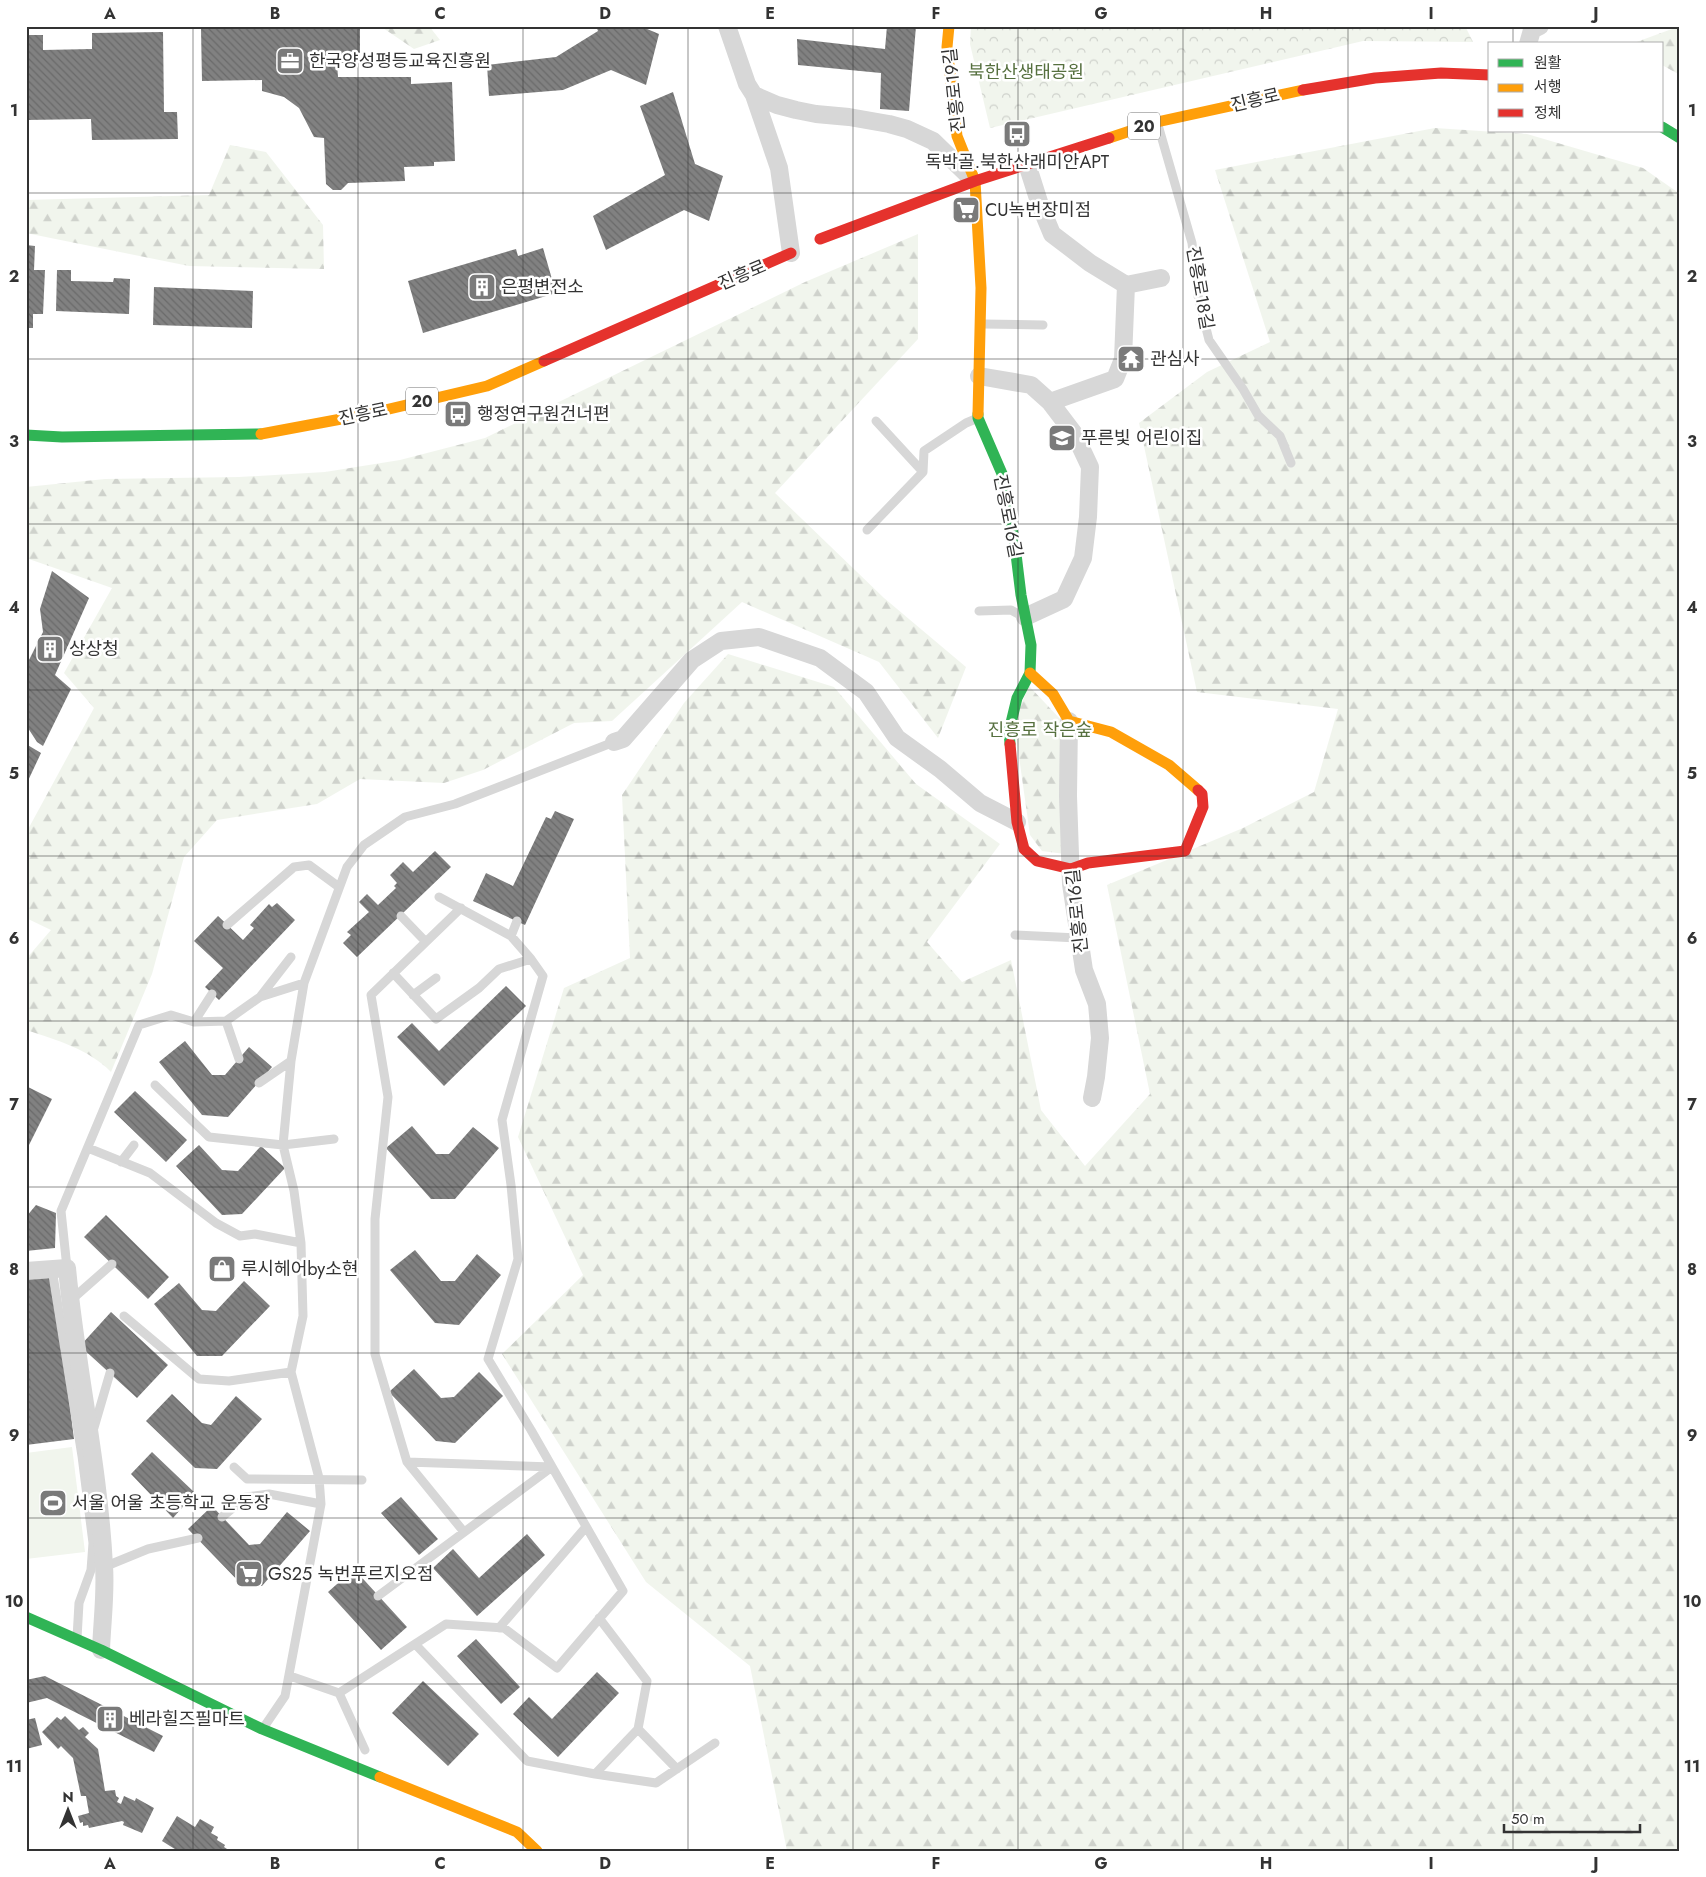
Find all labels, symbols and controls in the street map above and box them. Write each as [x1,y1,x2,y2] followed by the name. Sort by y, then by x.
[103,2,116,25] text: A
[270,2,280,25] text: B
[434,2,446,25] text: C
[599,2,611,25] text: D
[765,2,775,25] text: E
[932,2,940,25] text: F
[1094,2,1108,25] text: G
[1260,2,1272,25] text: H
[1428,2,1434,25] text: I
[1590,2,1599,25] text: J
[1488,42,1664,132] legend
[275,46,305,76] office icon: 한국양성평등교육진흥원
[937,47,971,133] street label: 진흥로19길
[309,48,491,74] place label: 한국양성평등교육진흥원
[1534,52,1562,74] text: 원활
[968,59,1084,85] park label: 북한산생태공원
[1534,76,1562,98] text: 서행
[1228,82,1282,118] street label: 진흥로
[10,99,18,122] text: 1
[1688,99,1696,122] text: 1
[1534,102,1562,124] text: 정체
[1128,112,1160,140] road number: 20
[1002,119,1032,149] bus stop icon: 독박골.북한산래미안APT
[925,149,1110,175] place label: 독박골.북한산래미안APT
[951,195,981,225] supermarket icon: CU녹번장미점
[985,197,1091,223] place label: CU녹번장미점
[1180,244,1220,332] street label: 진흥로18길
[714,253,770,297] street label: 진흥로
[9,265,19,288] text: 2
[1687,265,1697,288] text: 2
[467,272,497,302] building icon: 은평변전소
[501,274,584,300] place label: 은평변전소
[1116,344,1146,374] temple icon: 관심사
[1150,346,1200,372] place label: 관심사
[406,388,438,414] road number: 20
[336,396,390,432] street label: 진흥로
[443,399,473,429] bus stop icon: 행정연구원건너편
[477,401,609,427] place label: 행정연구원건너편
[1047,423,1077,453] school or university icon: 푸른빛 어린이집
[1081,425,1202,451] place label: 푸른빛 어린이집
[9,430,19,453] text: 3
[1687,430,1697,453] text: 3
[987,472,1029,560] street label: 진흥로16길
[8,596,20,619] text: 4
[1686,596,1698,619] text: 4
[35,634,65,664] building icon: 상상청
[69,636,119,662] place label: 상상청
[988,717,1092,743] park label: 진흥로 작은숲
[9,762,19,785] text: 5
[1687,762,1697,785] text: 5
[1060,868,1094,954] street label: 진흥로16길
[9,927,19,950] text: 6
[1687,927,1697,950] text: 6
[9,1093,19,1116] text: 7
[1687,1093,1697,1116] text: 7
[207,1254,237,1284] shop icon: 루시헤어by소현
[241,1256,358,1282] place label: 루시헤어by소현
[9,1258,19,1281] text: 8
[1687,1258,1697,1281] text: 8
[9,1424,19,1447] text: 9
[1687,1424,1697,1447] text: 9
[38,1488,68,1518] sports icon: 서울 어울 초등학교 운동장
[72,1490,270,1516] place label: 서울 어울 초등학교 운동장
[234,1559,264,1589] supermarket icon: GS25 녹번푸르지오점
[268,1561,434,1587] place label: GS25 녹번푸르지오점
[5,1590,23,1613] text: 10
[1683,1590,1701,1613] text: 10
[95,1704,125,1734] building icon: 베라힐즈필마트
[129,1706,245,1732] place label: 베라힐즈필마트
[6,1755,22,1778] text: 11
[1684,1755,1700,1778] text: 11
[42,1784,92,1834] north arrow
[62,1787,74,1807] text: N
[1504,1802,1640,1834] scale bar
[1511,1808,1545,1830] text: 50 m
[103,1852,116,1875] text: A
[270,1852,280,1875] text: B
[434,1852,446,1875] text: C
[599,1852,611,1875] text: D
[765,1852,775,1875] text: E
[932,1852,940,1875] text: F
[1094,1852,1108,1875] text: G
[1260,1852,1272,1875] text: H
[1428,1852,1434,1875] text: I
[1590,1852,1599,1875] text: J

